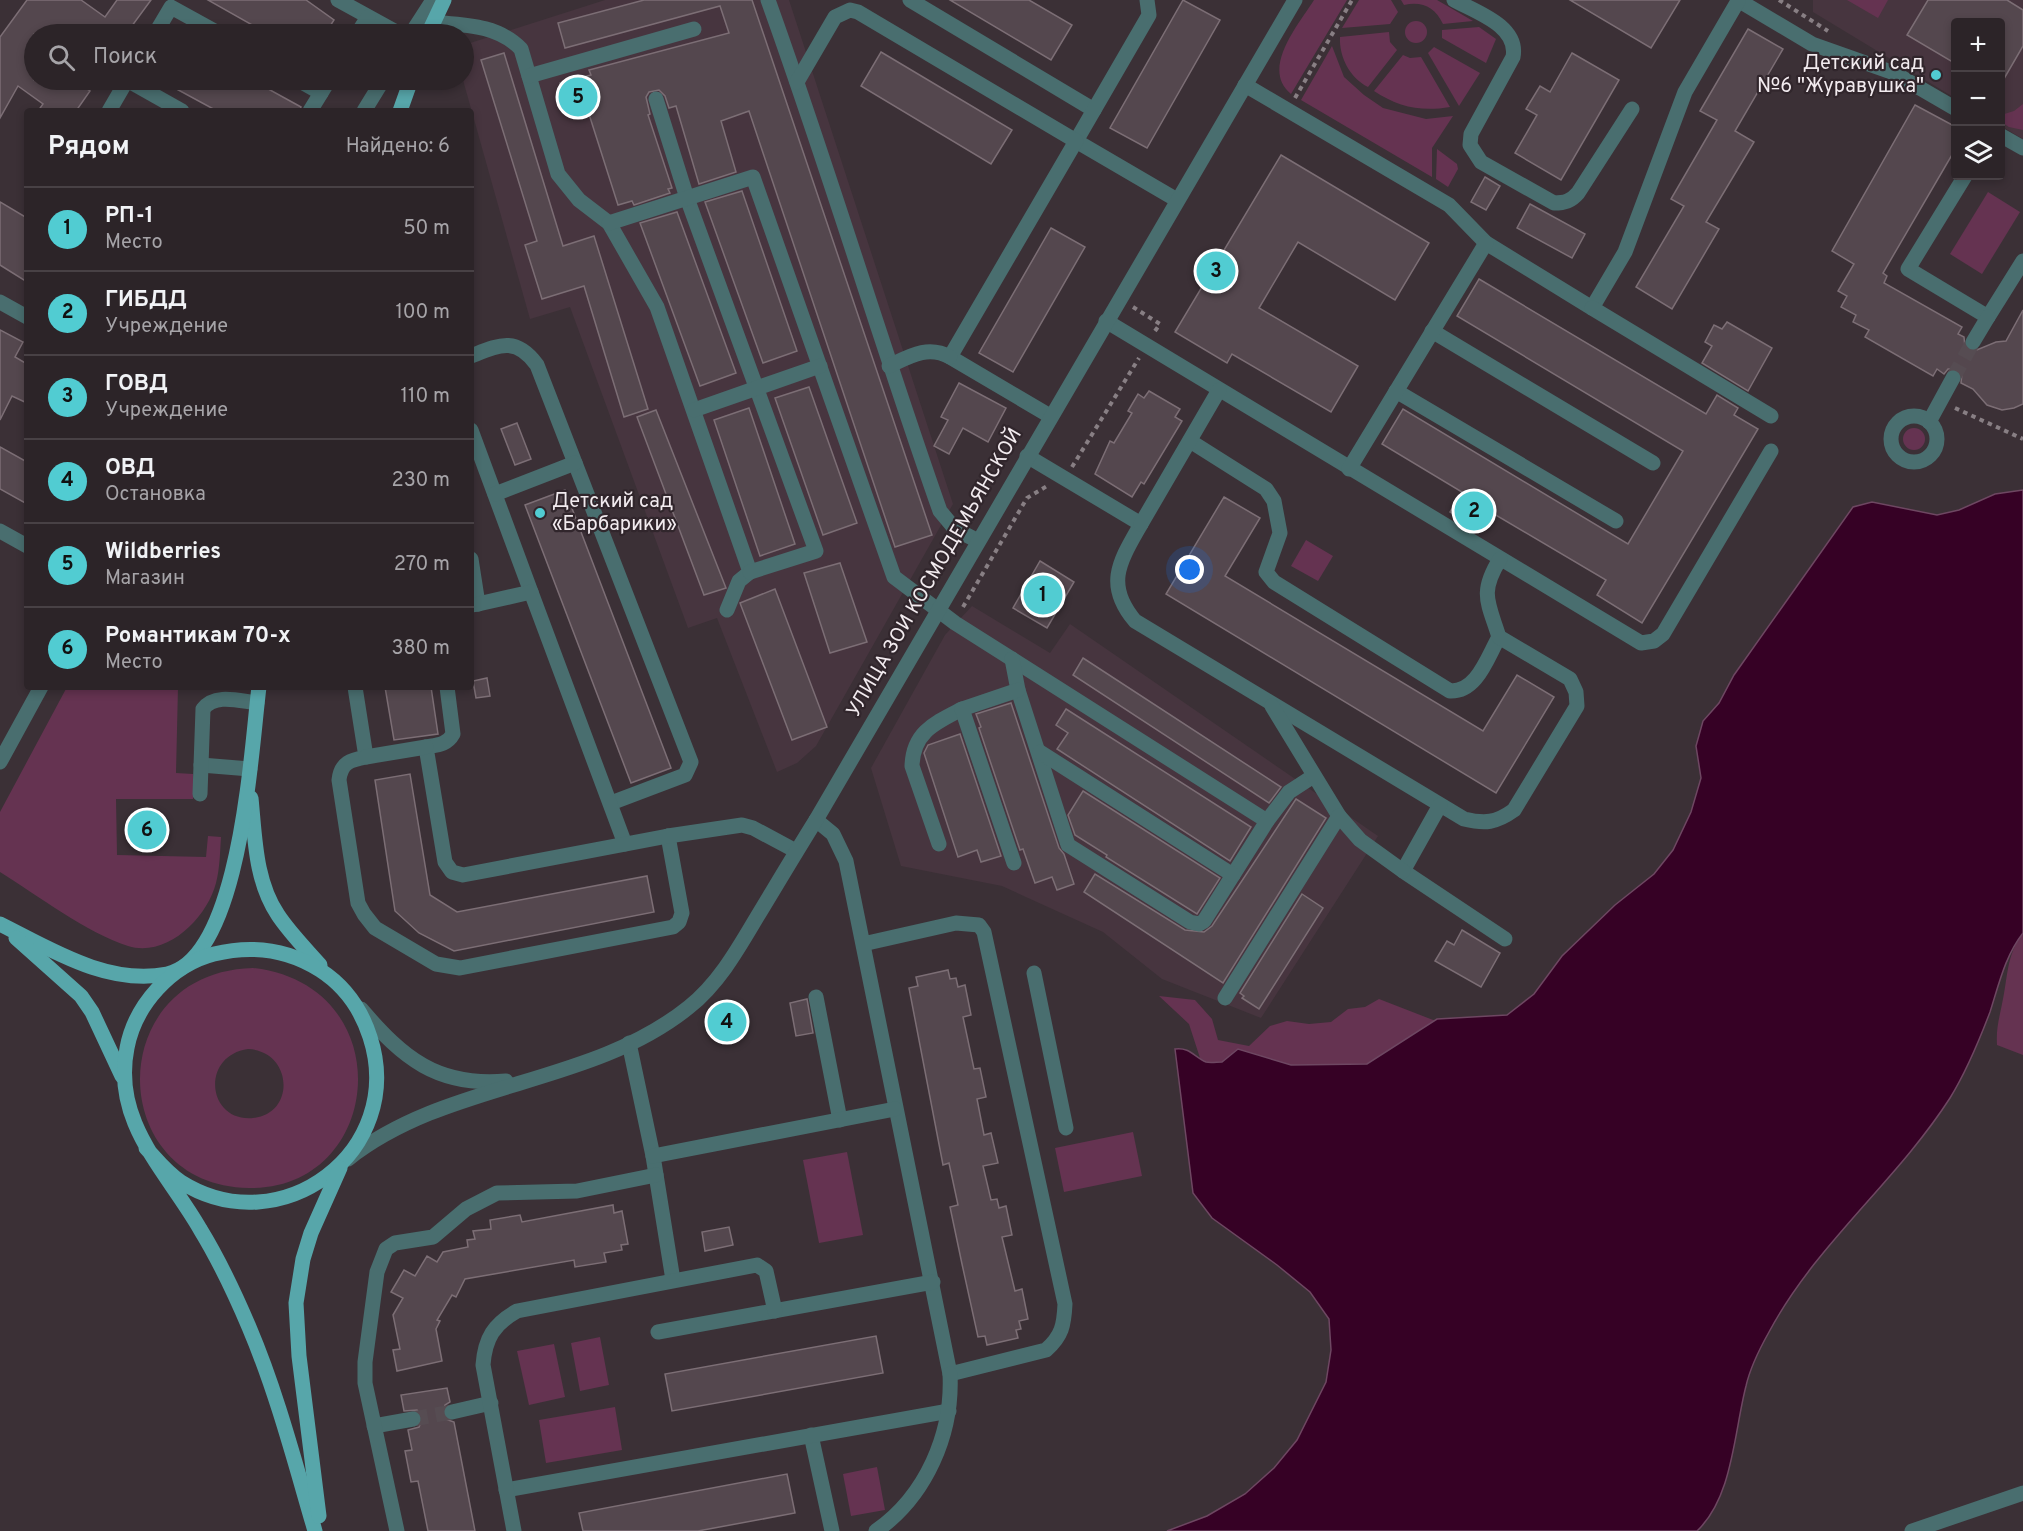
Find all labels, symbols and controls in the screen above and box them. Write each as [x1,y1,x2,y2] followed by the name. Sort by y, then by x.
[1951,18,2005,180] map controls
[1951,18,2005,72] button: +
[24,24,474,90] search box
[45,41,78,74] icon: search
[93,44,157,71] text: Поиск
[1757,51,1924,100] place label: Детский сад №6 "Журавушка"
[1929,68,1943,82] marker: Детский сад №6 "Журавушка"
[1951,72,2005,126] button: −
[558,74,598,120] pin: 5
[1951,126,2005,180] button: layers
[48,131,130,164] text: Рядом
[346,134,450,160] text: Найдено: 6
[105,203,154,230] text: РП-1
[64,216,72,242] text: 1
[403,216,450,242] text: 50 m
[105,230,163,256] text: Место
[1196,248,1236,294] pin: 3
[105,287,187,314] text: ГИБДД
[61,300,74,326] text: 2
[395,300,450,326] text: 100 m
[105,314,228,340] text: Учреждение
[105,371,168,398] text: ГОВД
[62,384,74,410] text: 3
[401,384,450,410] text: 110 m
[105,398,228,424] text: Учреждение
[840,423,1029,722] street label: УЛИЦА ЗОИ КОСМОДЕМЬЯНСКОЙ
[105,455,155,482] text: ОВД
[61,468,74,494] text: 4
[391,468,450,494] text: 230 m
[105,482,206,508] text: Остановка
[1454,488,1494,534] pin: 2
[552,489,677,538] place label: Детский сад «Барбарики»
[533,506,547,520] marker: Детский сад «Барбарики»
[105,539,221,566] text: Wildberries
[61,552,74,578] text: 5
[394,552,450,578] text: 270 m
[1175,555,1204,584] your location
[105,566,185,592] text: Магазин
[1024,572,1062,618] pin: 1
[105,623,291,650] text: Романтикам 70-х
[61,636,74,662] text: 6
[391,636,450,662] text: 380 m
[105,650,163,676] text: Место
[128,808,166,852] pin: 6
[708,1000,746,1044] pin: 4

